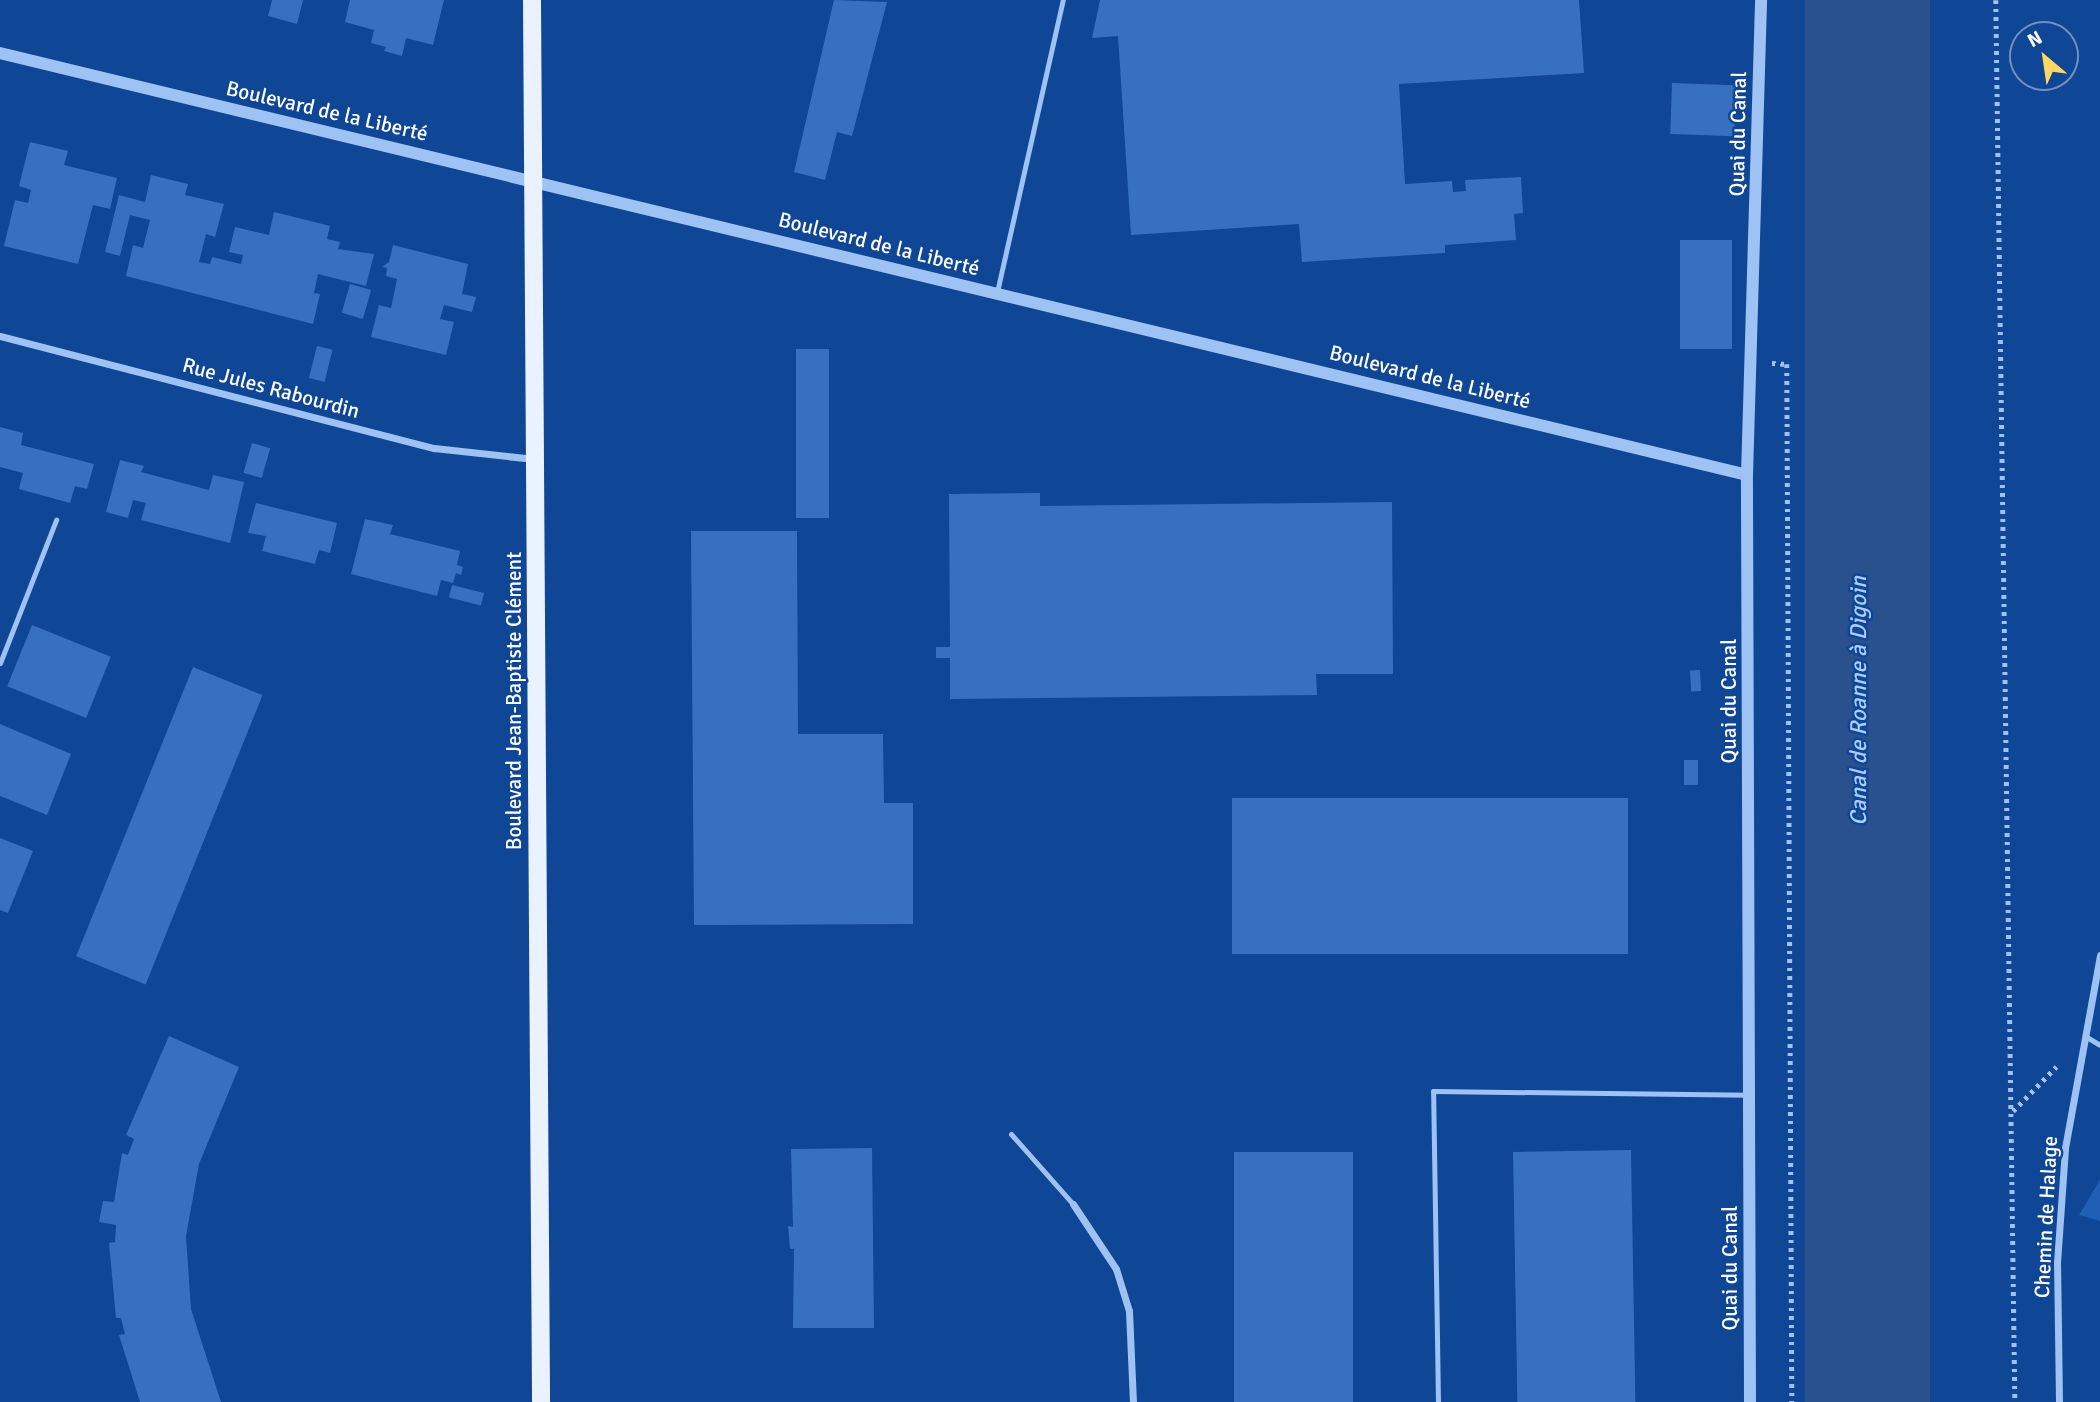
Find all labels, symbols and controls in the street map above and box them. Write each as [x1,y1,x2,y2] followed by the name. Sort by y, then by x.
[2009,21,2079,91] north arrow
[2023,26,2046,53] text: N
[1724,71,1752,197] street label: Quai du Canal
[224,76,430,146] street label: Boulevard de la Liberté
[776,207,982,281] street label: Boulevard de la Liberté
[1327,340,1533,414] street label: Boulevard de la Liberté
[180,352,362,424] street label: Rue Jules Rabourdin
[501,552,527,850] street label: Boulevard Jean-Baptiste Clément
[1845,576,1873,826] water label: Canal de Roanne à Digoin
[1716,639,1742,763] street label: Quai du Canal
[2029,1135,2063,1299] street label: Chemin de Halage
[1717,1206,1743,1330] street label: Quai du Canal

